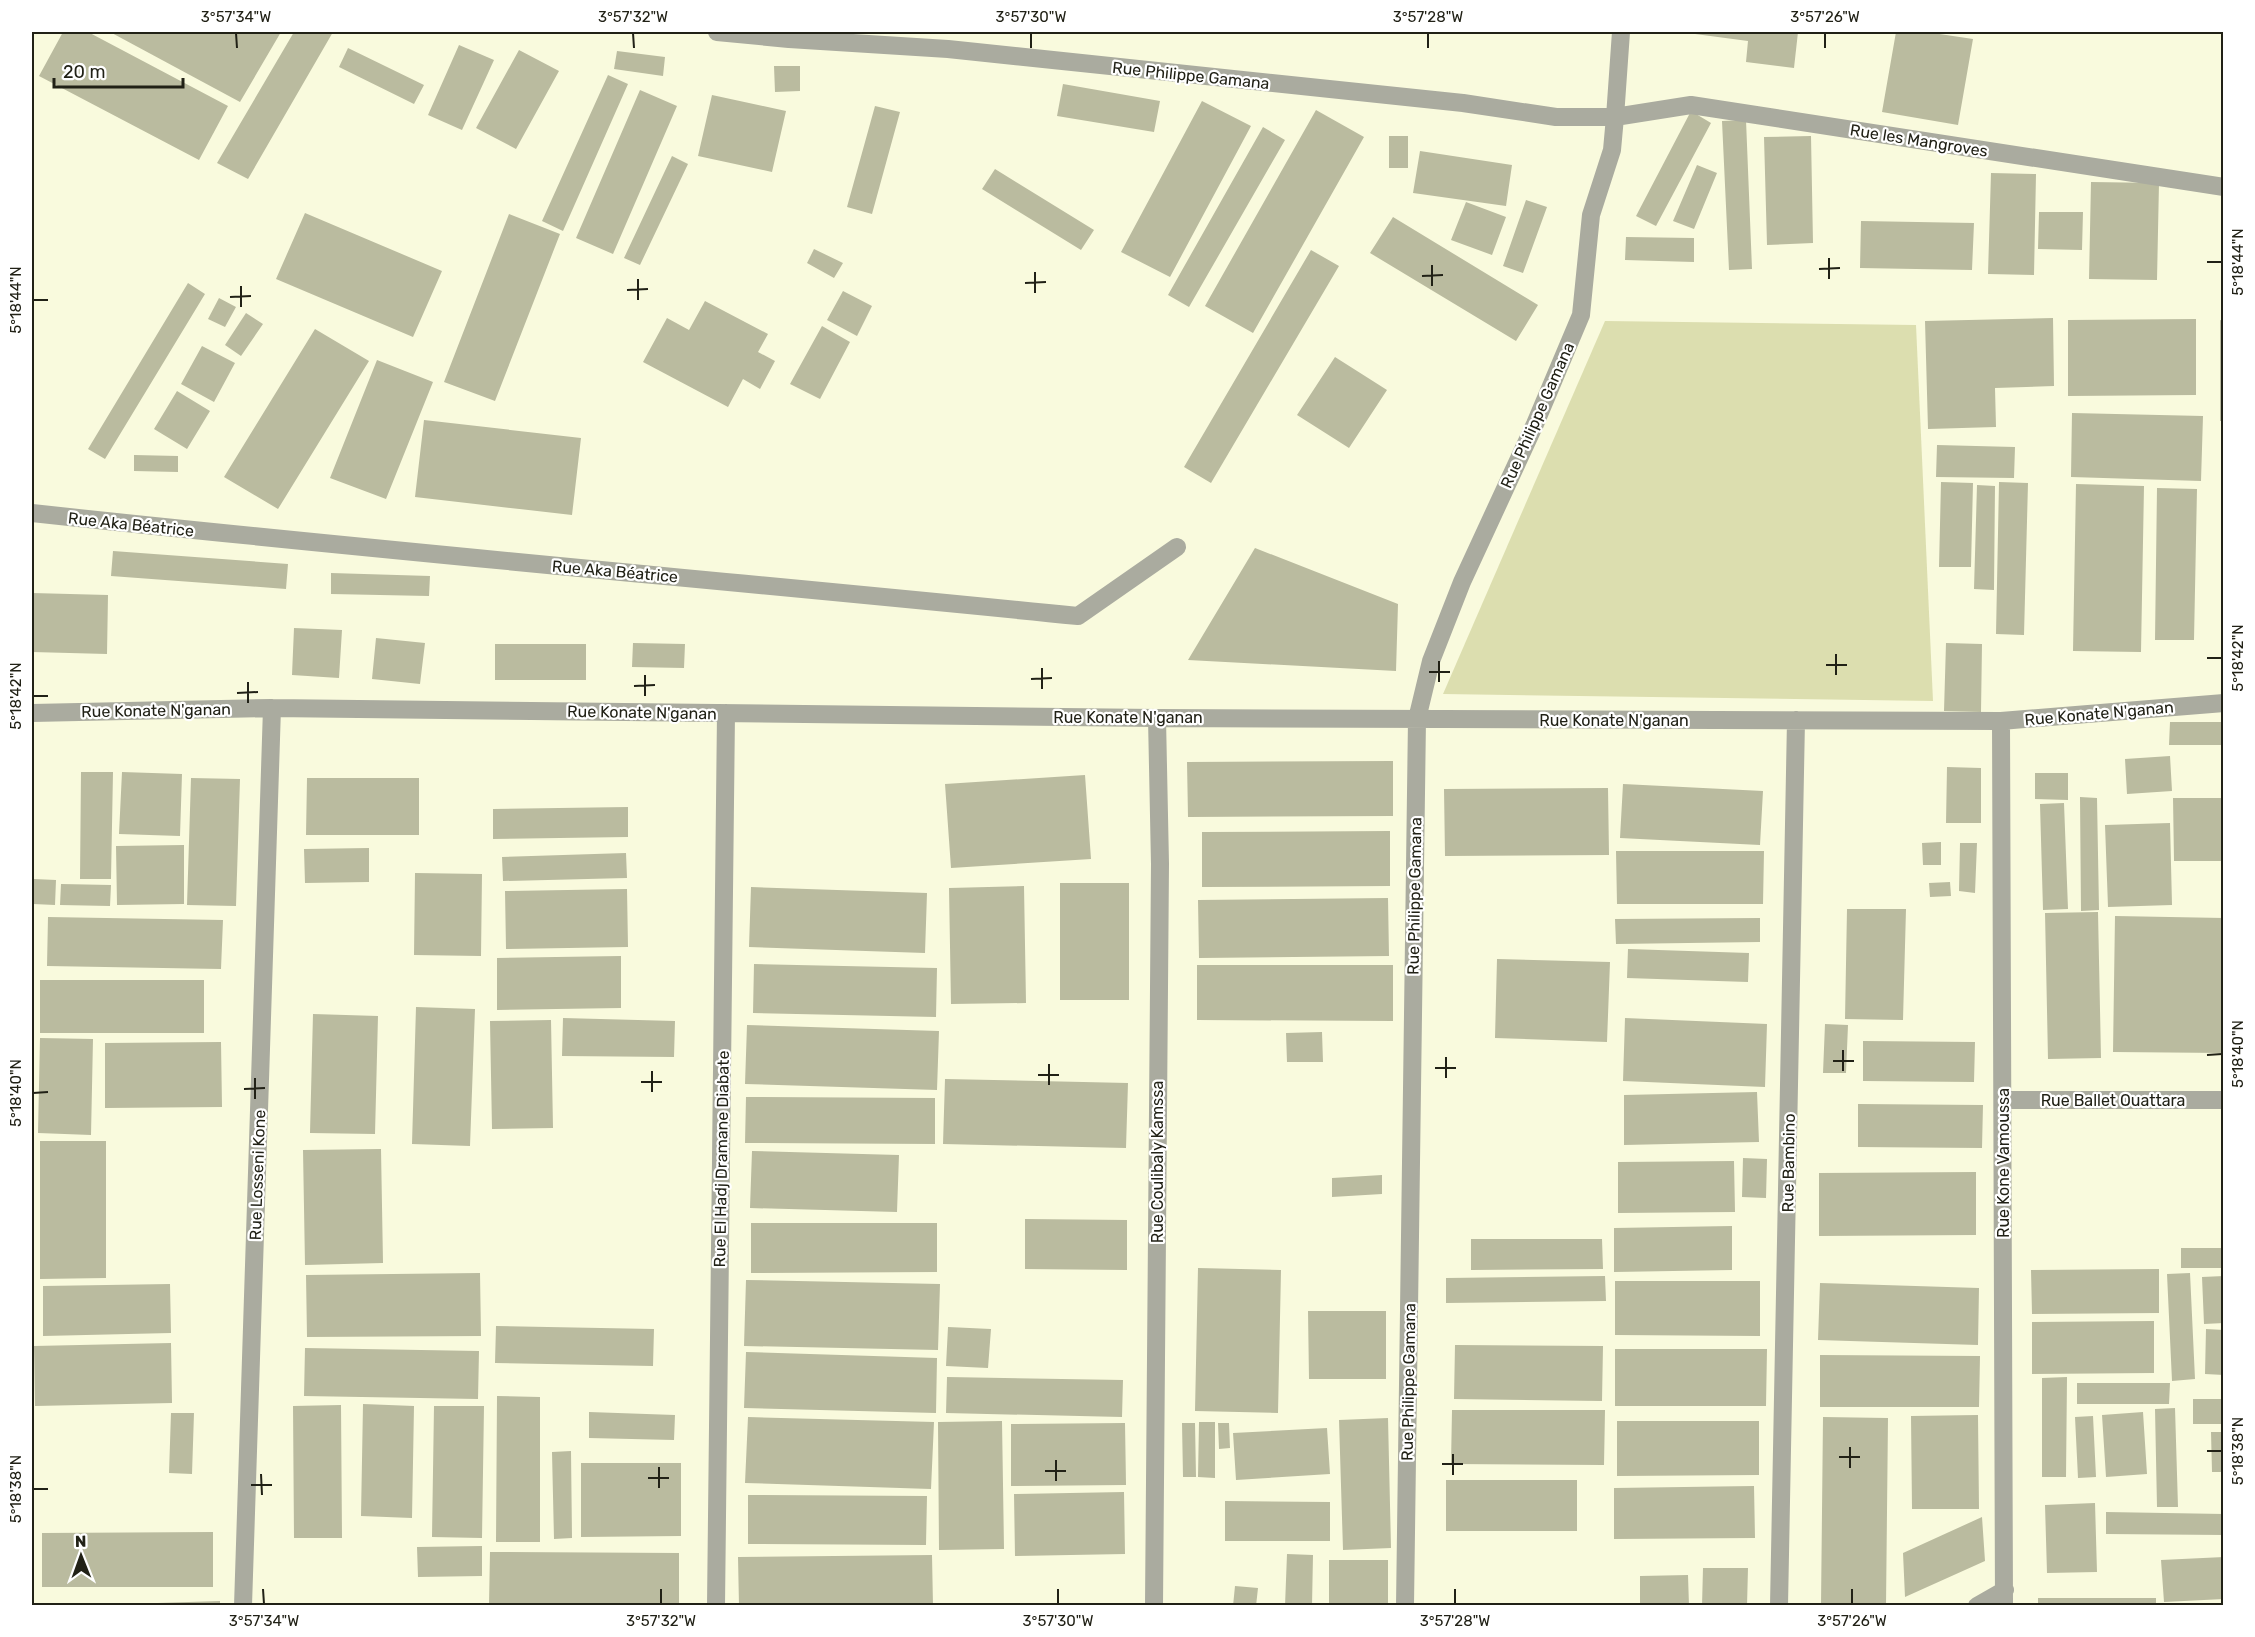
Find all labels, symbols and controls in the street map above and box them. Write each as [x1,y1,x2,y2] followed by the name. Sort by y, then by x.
[201,8,271,26] text: 3°57'34"W
[598,8,668,26] text: 3°57'32"W
[996,8,1066,26] text: 3°57'30"W
[1393,8,1463,26] text: 3°57'28"W
[1790,8,1860,26] text: 3°57'26"W
[54,51,183,89] scale bar
[1111,58,1270,93] street label: Rue Philippe Gamana
[63,61,105,83] text: 20 m
[1849,120,1989,161] street label: Rue les Mangroves
[2229,228,2247,296] text: 5°18'44"N
[7,266,25,334] text: 5°18'44"N
[1497,339,1578,491] street label: Rue Philippe Gamana
[67,508,195,541] street label: Rue Aka Béatrice
[551,557,679,586] street label: Rue Aka Béatrice
[2229,624,2247,692] text: 5°18'42"N
[7,662,25,730] text: 5°18'42"N
[2024,698,2174,729] street label: Rue Konate N'ganan
[81,700,231,721] street label: Rue Konate N'ganan
[567,702,717,723] street label: Rue Konate N'ganan
[1053,708,1203,727] street label: Rue Konate N'ganan
[1539,711,1689,730] street label: Rue Konate N'ganan
[1404,817,1425,975] street label: Rue Philippe Gamana
[2229,1020,2247,1088] text: 5°18'40"N
[710,1050,733,1268] street label: Rue El Hadj Dramane Diabate
[7,1059,25,1127] text: 5°18'40"N
[1148,1081,1167,1243] street label: Rue Coulibaly Kamssa
[1994,1088,2013,1238] street label: Rue Kone Vamoussa
[2041,1091,2185,1110] street label: Rue Ballet Ouattara
[246,1109,269,1241] street label: Rue Losseni Kone
[1778,1113,1799,1213] street label: Rue Bambino
[1398,1303,1419,1461] street label: Rue Philippe Gamana
[2229,1417,2247,1485] text: 5°18'38"N
[7,1455,25,1523] text: 5°18'38"N
[51,1526,111,1586] north arrow
[75,1532,87,1551] text: N
[229,1612,299,1630] text: 3°57'34"W
[626,1612,696,1630] text: 3°57'32"W
[1023,1612,1093,1630] text: 3°57'30"W
[1420,1612,1490,1630] text: 3°57'28"W
[1817,1612,1887,1630] text: 3°57'26"W

